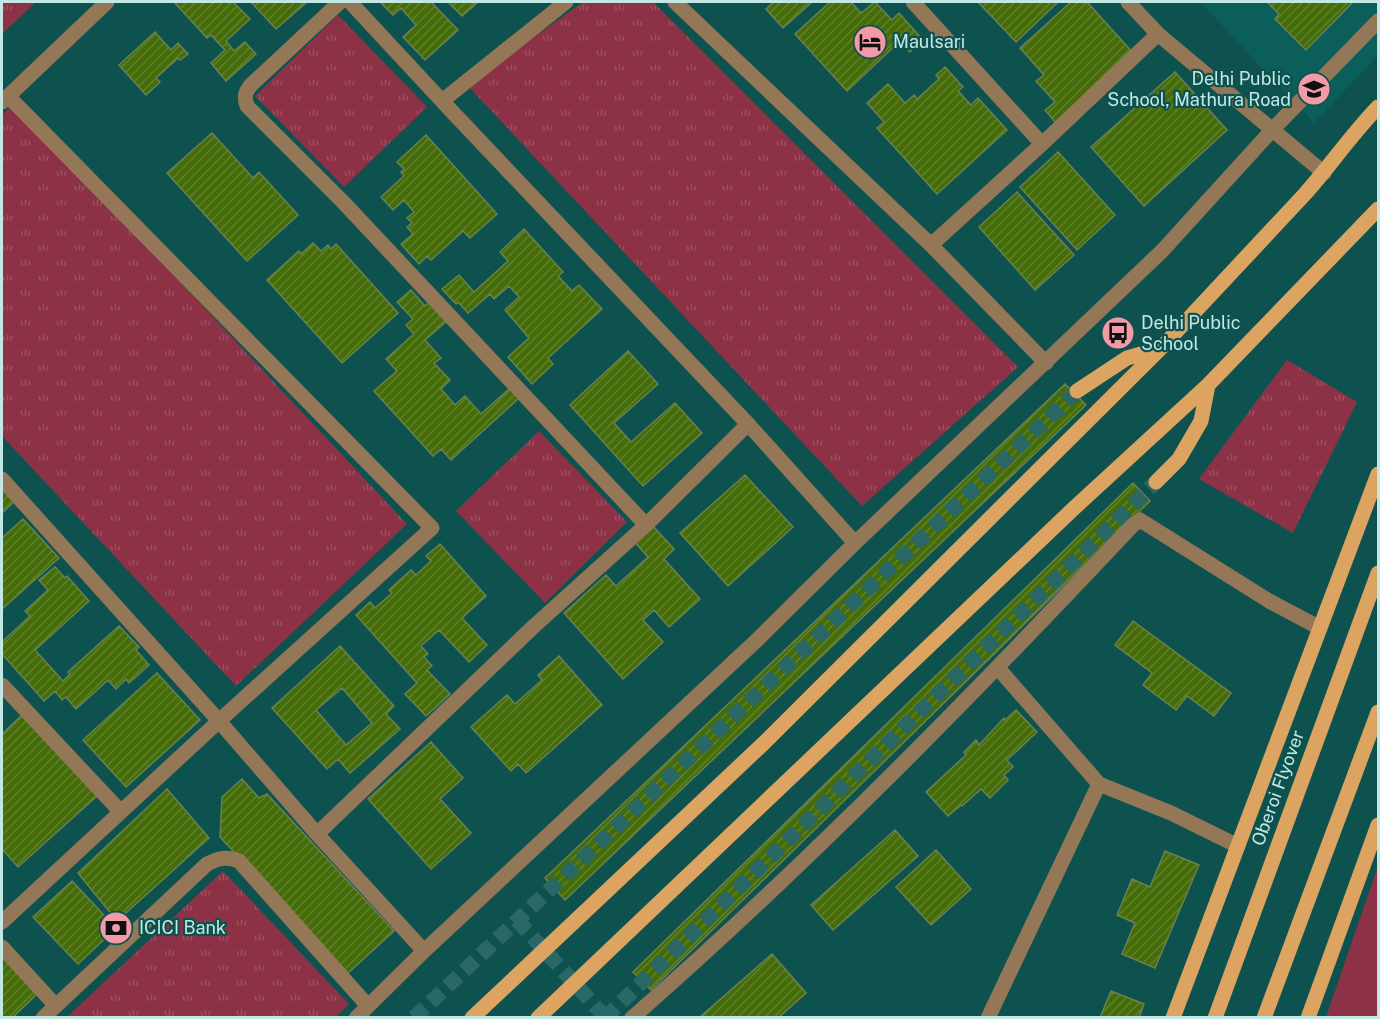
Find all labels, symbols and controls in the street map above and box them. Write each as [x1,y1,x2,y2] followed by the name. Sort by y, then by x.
[852,24,888,60] hotel icon: Maulsari
[893,31,965,52] place label: Maulsari
[1107,68,1291,110] place label: Delhi Public School, Mathura Road
[1296,71,1332,107] school or university icon: Delhi Public School, Mathura Road
[1141,312,1241,354] place label: Delhi Public School
[1100,315,1136,351] bus stop icon: Delhi Public School
[1247,727,1308,848] street label: Oberoi Flyover
[98,910,134,946] bank icon: ICICI Bank
[139,917,226,938] place label: ICICI Bank

